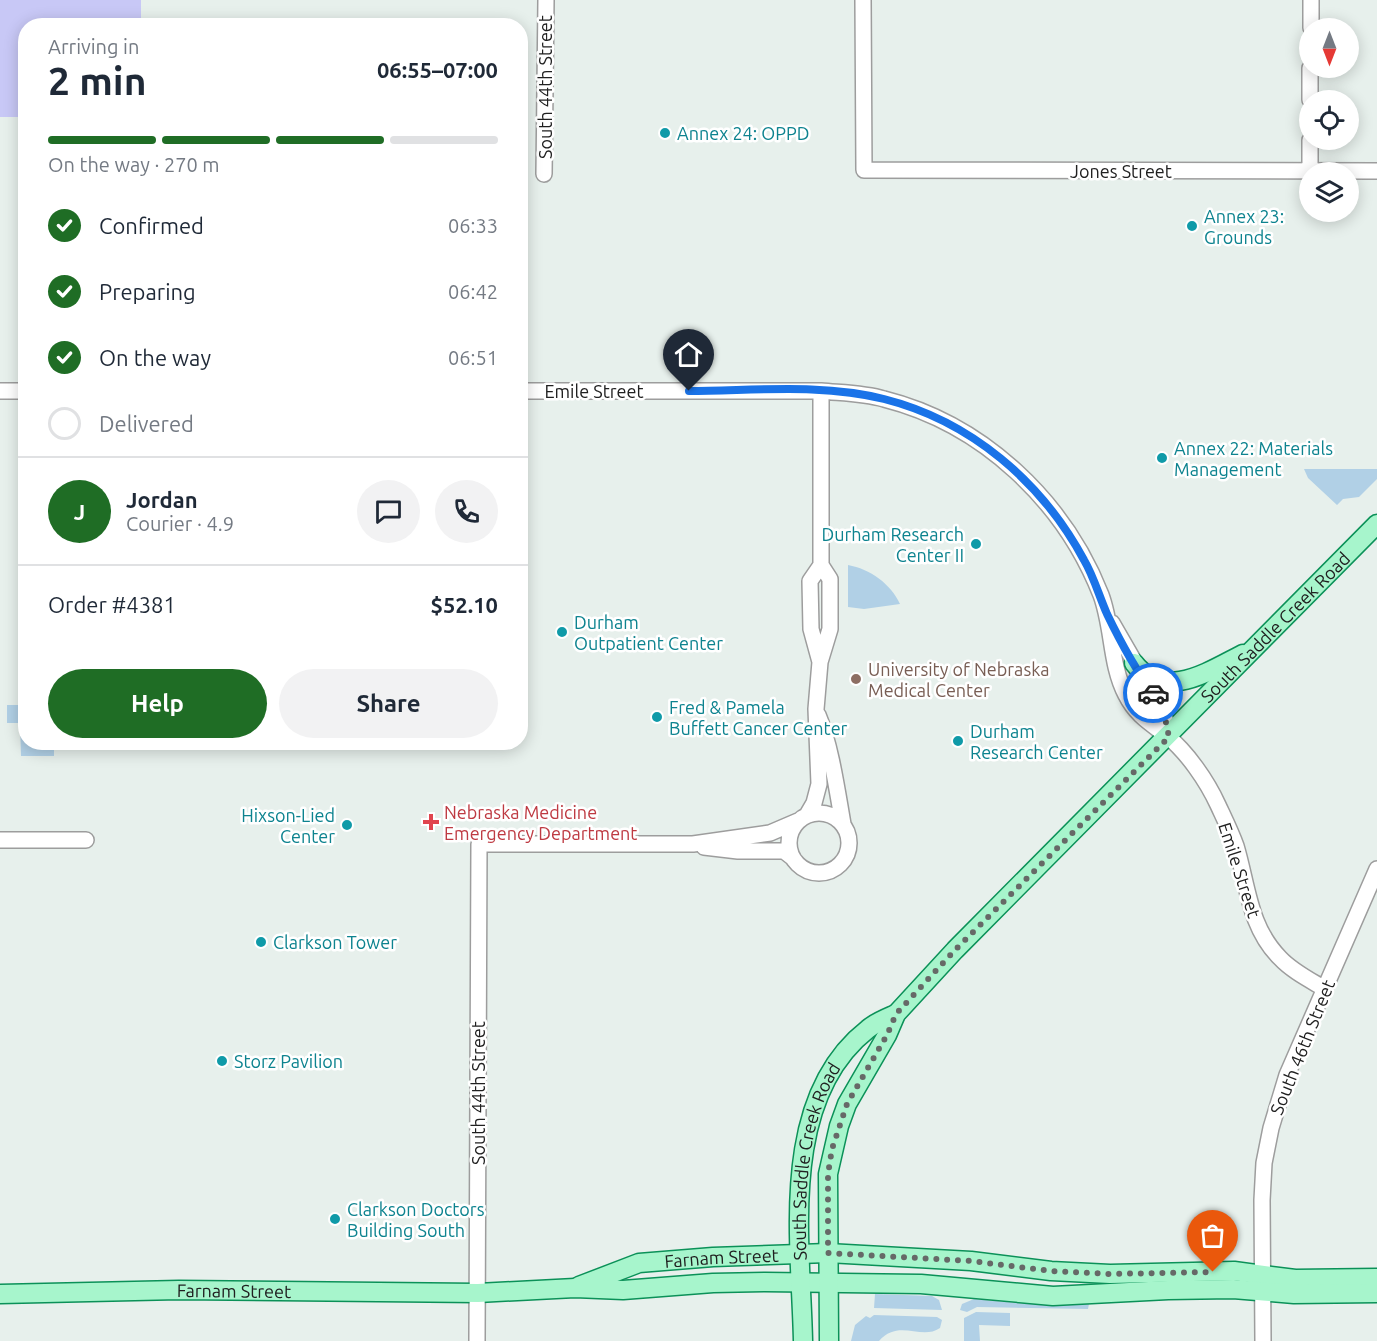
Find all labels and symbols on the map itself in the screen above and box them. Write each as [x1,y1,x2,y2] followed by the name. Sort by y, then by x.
[535,15,555,159] street label: South 44th Street
[1299,18,1359,78] north arrow
[677,123,809,143] place label: Annex 24: OPPD
[658,126,672,140] marker: Annex 24: OPPD
[1070,161,1172,181] street label: Jones Street
[1204,206,1284,247] place label: Annex 23: Grounds
[1185,219,1199,233] marker: Annex 23: Grounds
[663,329,714,391] pin
[544,381,644,401] street label: Emile Street
[1174,438,1333,479] place label: Annex 22: Materials Management
[1155,451,1169,465] marker: Annex 22: Materials Management
[821,524,964,565] place label: Durham Research Center II
[969,537,983,551] marker: Durham Research Center II
[1197,548,1353,706] street label: South Saddle Creek Road
[574,612,723,653] place label: Durham Outpatient Center
[555,625,569,639] marker: Durham Outpatient Center
[868,659,1050,700] place label: University of Nebraska Medical Center
[1123,663,1183,723] courier
[849,672,863,686] marker: University of Nebraska Medical Center
[669,697,848,738] place label: Fred & Pamela Buffett Cancer Center
[650,710,664,724] marker: Fred & Pamela Buffett Cancer Center
[970,721,1103,762] place label: Durham Research Center
[951,734,965,748] marker: Durham Research Center
[444,802,637,843] place label: Nebraska Medicine Emergency Department
[241,805,335,846] place label: Hixson-Lied Center
[422,813,440,831] marker: Nebraska Medicine Emergency Department
[340,818,354,832] marker: Hixson-Lied Center
[1215,820,1265,920] street label: Emile Street
[273,932,397,952] place label: Clarkson Tower
[254,935,268,949] marker: Clarkson Tower
[1266,977,1338,1117] street label: South 46th Street
[468,1021,488,1165] street label: South 44th Street
[234,1051,343,1071] place label: Storz Pavilion
[215,1054,229,1068] marker: Storz Pavilion
[789,1059,844,1261] street label: South Saddle Creek Road
[347,1199,485,1240] place label: Clarkson Doctors Building South
[1187,1210,1238,1272] pin
[328,1212,342,1226] marker: Clarkson Doctors Building South
[664,1245,779,1271] street label: Farnam Street
[177,1280,291,1301] street label: Farnam Street

